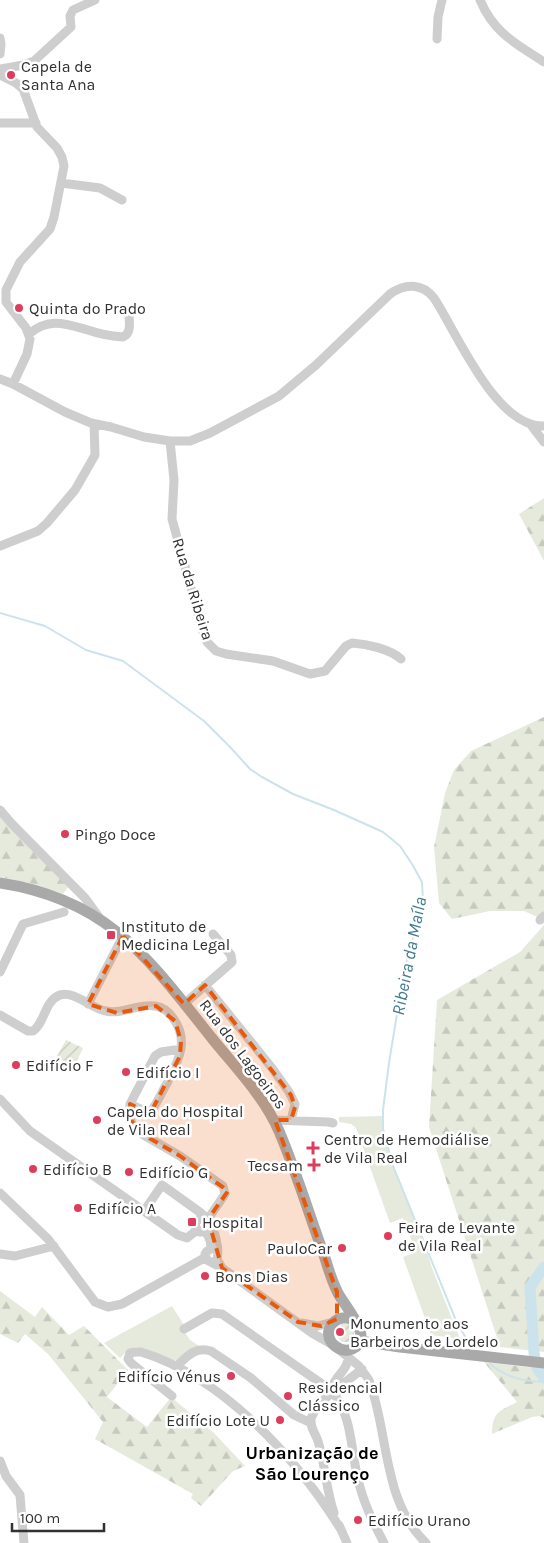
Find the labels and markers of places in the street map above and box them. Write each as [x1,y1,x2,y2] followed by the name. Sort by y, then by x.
[21,57,95,94] place label: Capela de Santa Ana
[5,69,17,81] marker: Capela de Santa Ana
[29,299,146,318] place label: Quinta do Prado
[13,302,25,314] marker: Quinta do Prado
[75,825,156,844] place label: Pingo Doce
[59,828,71,840] marker: Pingo Doce
[121,917,230,954] place label: Instituto de Medicina Legal
[105,929,117,941] marker: Instituto de Medicina Legal
[26,1056,93,1075] place label: Edifício F
[10,1059,22,1071] marker: Edifício F
[136,1063,200,1082] place label: Edifício I
[120,1066,132,1078] marker: Edifício I
[107,1102,244,1139] place label: Capela do Hospital de Vila Real
[91,1114,103,1126] marker: Capela do Hospital de Vila Real
[324,1130,489,1167] place label: Centro de Hemodiálise de Vila Real
[306,1141,320,1155] marker: Centro de Hemodiálise de Vila Real
[248,1156,303,1175] place label: Tecsam
[307,1158,321,1172] marker: Tecsam
[43,1160,112,1179] place label: Edifício B
[27,1163,39,1175] marker: Edifício B
[139,1163,208,1182] place label: Edifício G
[123,1166,135,1178] marker: Edifício G
[88,1199,156,1218] place label: Edifício A
[72,1202,84,1214] marker: Edifício A
[202,1213,263,1232] place label: Hospital
[186,1216,198,1228] marker: Hospital
[398,1218,515,1255] place label: Feira de Levante de Vila Real
[382,1230,394,1242] marker: Feira de Levante de Vila Real
[267,1239,332,1258] place label: PauloCar
[336,1242,348,1254] marker: PauloCar
[215,1267,288,1286] place label: Bons Dias
[199,1270,211,1282] marker: Bons Dias
[350,1314,498,1351] place label: Monumento aos Barbeiros de Lordelo
[334,1326,346,1338] marker: Monumento aos Barbeiros de Lordelo
[117,1367,221,1386] place label: Edifício Vénus
[225,1370,237,1382] marker: Edifício Vénus
[298,1378,383,1415] place label: Residencial Clássico
[282,1390,294,1402] marker: Residencial Clássico
[166,1411,270,1430] place label: Edifício Lote U
[274,1414,286,1426] marker: Edifício Lote U
[368,1511,471,1530] place label: Edifício Urano
[352,1514,364,1526] marker: Edifício Urano

